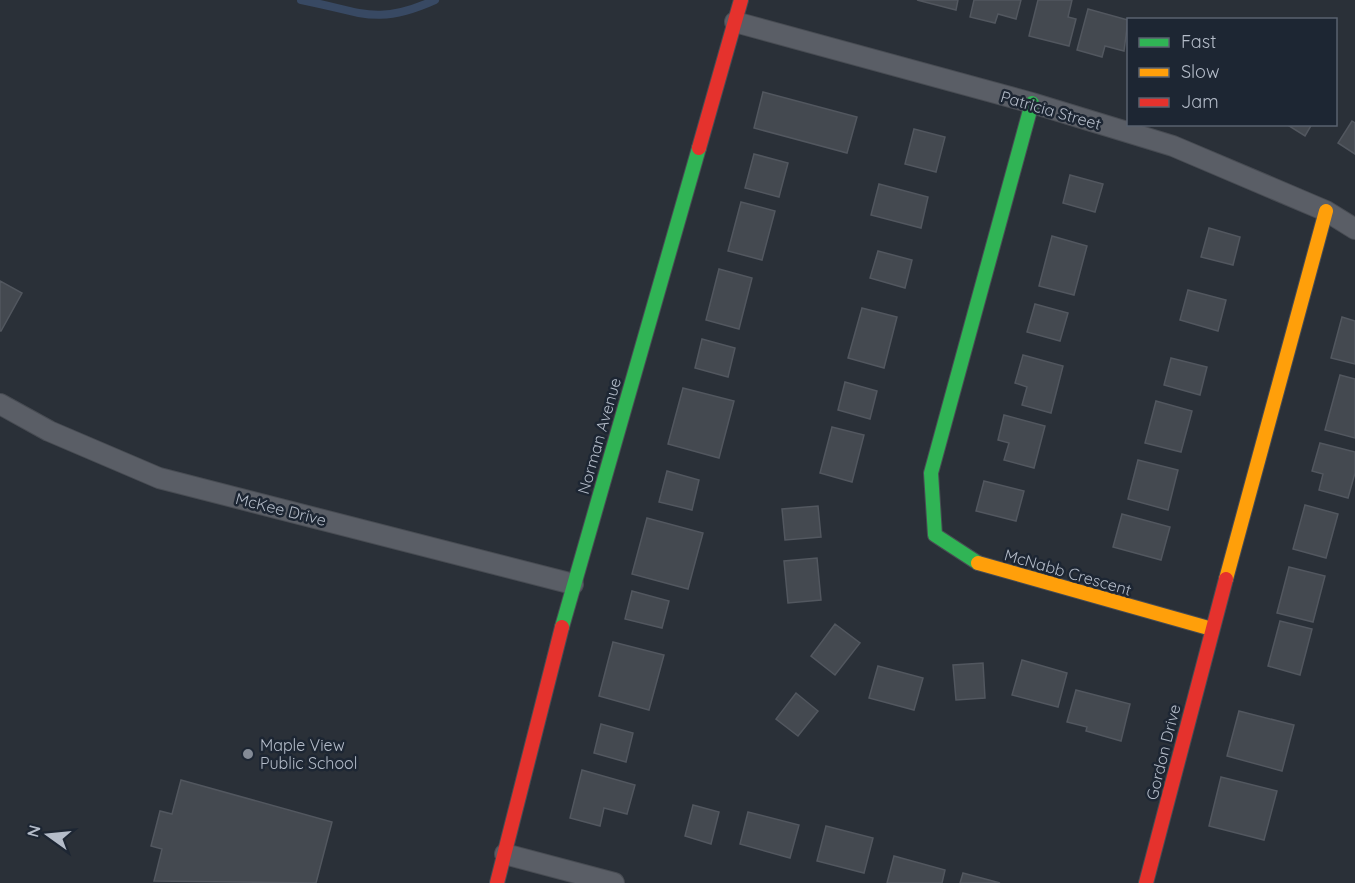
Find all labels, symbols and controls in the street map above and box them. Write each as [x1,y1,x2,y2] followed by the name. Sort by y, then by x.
[1127,18,1337,126] legend
[1181,30,1216,53] text: Fast
[1181,60,1219,83] text: Slow
[998,86,1104,134] street label: Patricia Street
[1181,90,1219,113] text: Jam
[573,376,625,496] street label: Norman Avenue
[233,488,329,530] street label: McKee Drive
[1002,544,1134,600] street label: McNabb Crescent
[1141,702,1185,802] street label: Gordon Drive
[260,735,357,773] place label: Maple View Public School
[241,747,255,761] marker: Maple View Public School
[18,805,78,865] north arrow
[22,823,45,839] text: N

